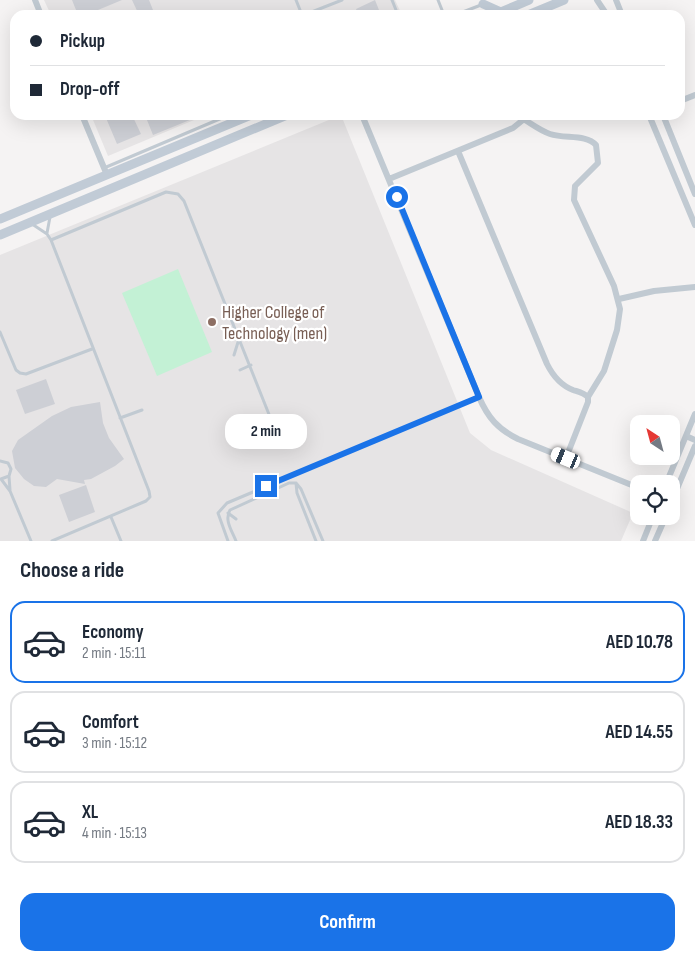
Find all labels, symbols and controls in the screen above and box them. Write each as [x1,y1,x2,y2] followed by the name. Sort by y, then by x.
[60,30,105,53] text: Pickup
[60,78,120,101] text: Drop-off
[386,186,408,208] route start
[222,302,327,344] place label: Higher College of Technology (men)
[206,316,218,328] marker: Higher College of Technology (men)
[225,414,307,448] callout: 2 min
[630,415,680,465] north arrow
[630,415,680,525] map controls
[251,422,281,441] text: 2 min
[549,445,582,471] car
[255,475,277,497] route end
[630,475,680,525] button: locate
[20,557,124,584] text: Choose a ride
[22,620,67,665] icon: car
[82,621,144,644] text: Economy
[606,631,673,654] text: AED 10.78
[82,644,146,663] text: 2 min · 15:11
[22,710,67,755] icon: car
[82,711,139,734] text: Comfort
[605,721,673,744] text: AED 14.55
[82,734,147,753] text: 3 min · 15:12
[22,800,67,845] icon: car
[82,801,98,824] text: XL
[605,811,673,834] text: AED 18.33
[82,824,147,843] text: 4 min · 15:13
[20,893,675,951] button: Confirm

